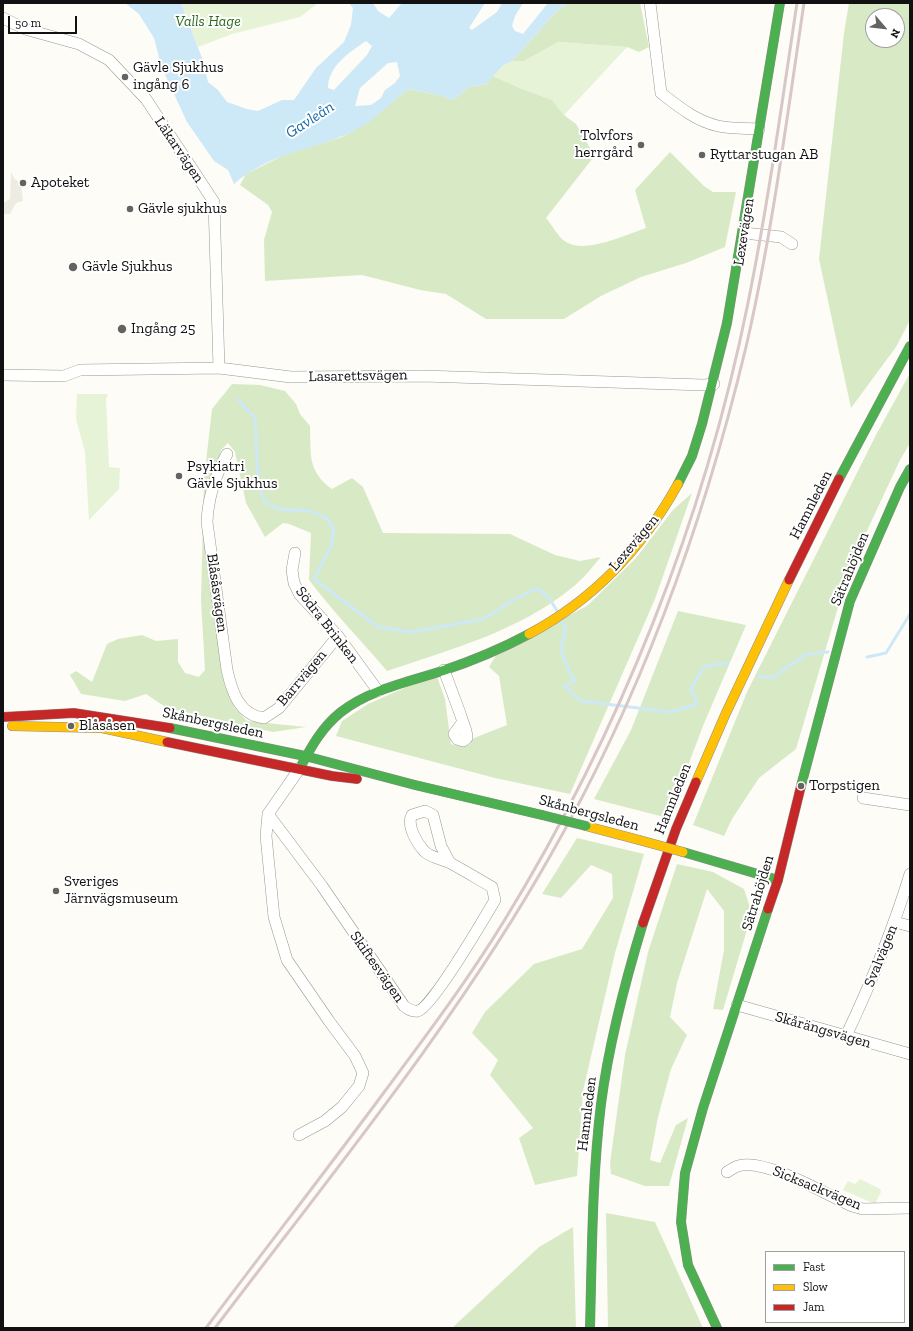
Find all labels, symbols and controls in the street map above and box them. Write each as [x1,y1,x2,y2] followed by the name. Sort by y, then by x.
[10,8,79,34] scale bar
[865,8,905,48] north arrow
[175,13,241,31] park label: Valls Hage
[15,16,41,30] text: 50 m
[887,27,903,40] text: N
[133,59,224,94] place label: Gävle Sjukhus ingång 6
[120,72,130,82] marker: Gävle Sjukhus ingång 6
[282,97,338,143] water label: Gavleån
[150,114,208,186] street label: Läkarvägen
[575,127,633,162] place label: Tolvfors herrgård
[636,140,646,150] marker: Tolvfors herrgård
[710,146,818,164] place label: Ryttarstugan AB
[697,150,707,160] marker: Ryttarstugan AB
[31,174,89,192] place label: Apoteket
[18,178,28,188] marker: Apoteket
[730,197,758,267] street label: Lexevägen
[138,200,227,218] place label: Gävle sjukhus
[125,204,135,214] marker: Gävle sjukhus
[82,258,173,276] place label: Gävle Sjukhus
[67,261,79,273] marker: Gävle Sjukhus
[131,320,196,338] place label: Ingång 25
[116,323,128,335] marker: Ingång 25
[308,366,408,386] street label: Lasarettsvägen
[187,458,278,493] place label: Psykiatri Gävle Sjukhus
[786,468,836,542] street label: Hamnleden
[174,471,184,481] marker: Psykiatri Gävle Sjukhus
[605,511,663,575] street label: Lexevägen
[827,529,873,609] street label: Sätrahöjden
[203,552,231,634] street label: Blåsåsvägen
[292,583,362,667] street label: Södra Brinken
[273,646,331,710] street label: Barrvägen
[161,704,265,742] street label: Skånbergsleden
[79,717,135,735] place label: Blåsåsen
[66,721,76,731] marker: Blåsåsen
[651,761,695,837] street label: Hamnleden
[809,777,880,795] place label: Torpstigen
[796,781,806,791] marker: Torpstigen
[537,791,641,835] street label: Skånbergsleden
[738,853,778,933] street label: Sätrahöjden
[64,873,178,908] place label: Sveriges Järnvägsmuseum
[51,886,61,896] marker: Sveriges Järnvägsmuseum
[860,922,902,990] street label: Svalvägen
[346,928,408,1006] street label: Skiftesvägen
[773,1008,873,1052] street label: Skårängsvägen
[574,1076,600,1152] street label: Hamnleden
[770,1162,864,1214] street label: Sicksackvägen
[765,1251,905,1323] legend
[803,1260,825,1274] text: Fast
[803,1280,828,1294] text: Slow
[803,1300,824,1314] text: Jam

